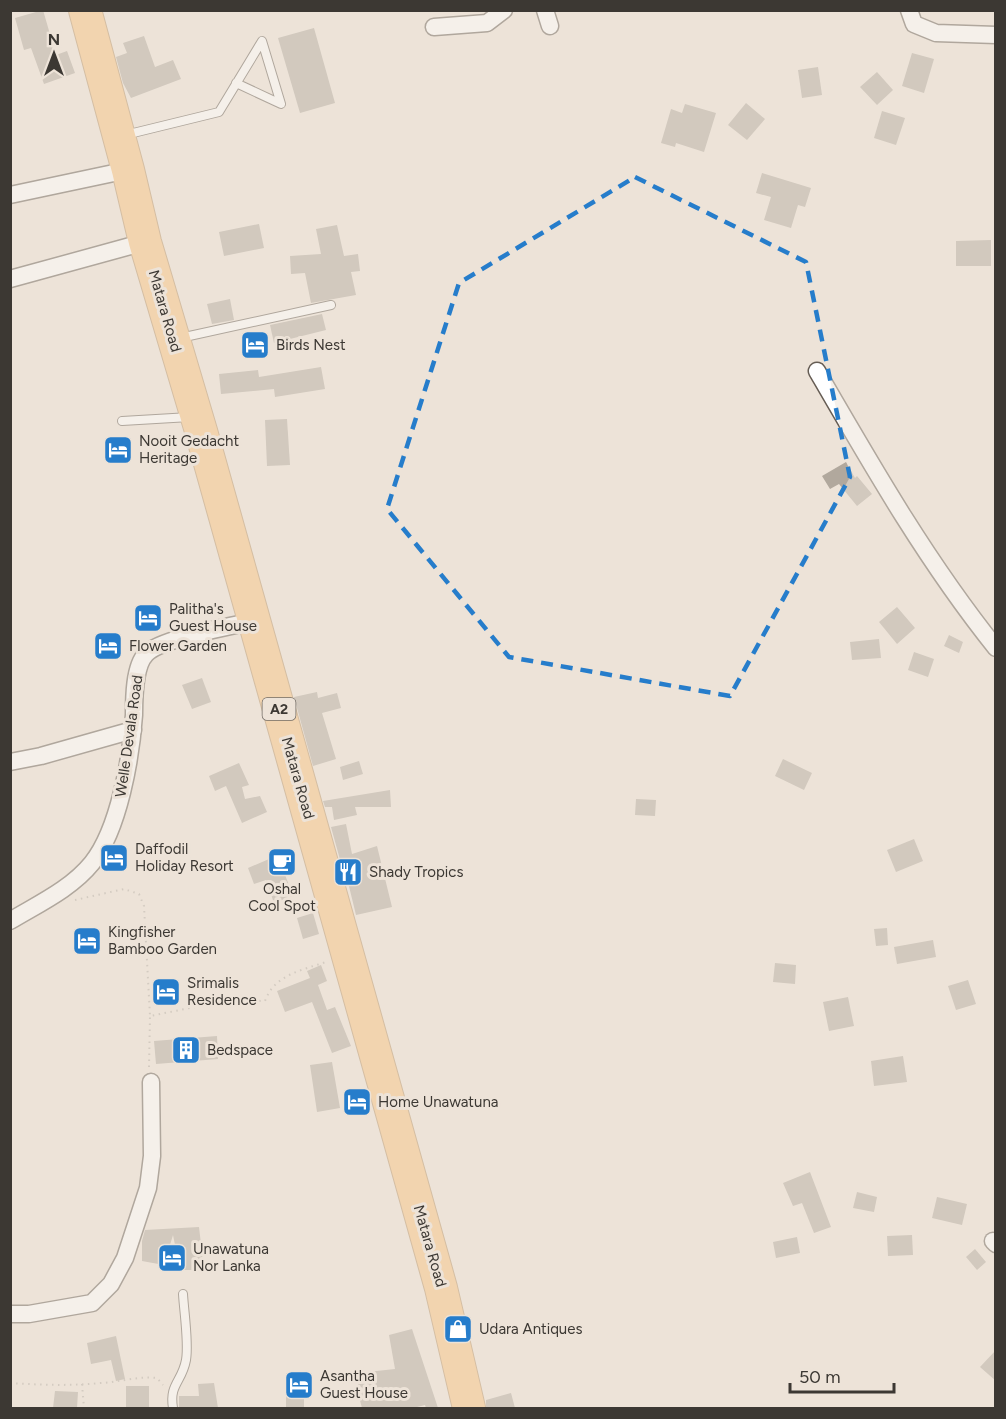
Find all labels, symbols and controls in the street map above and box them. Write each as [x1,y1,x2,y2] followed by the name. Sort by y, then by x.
[24,24,84,84] north arrow
[48,30,60,49] text: N
[145,268,185,354] street label: Matara Road
[239,329,271,361] hotel icon: Birds Nest
[276,336,346,354] place label: Birds Nest
[139,432,239,467] place label: Nooit Gedacht Heritage
[102,434,134,466] hotel icon: Nooit Gedacht Heritage
[169,600,257,635] place label: Palitha's Guest House
[132,602,164,634] hotel icon: Palitha's Guest House
[92,630,124,662] hotel icon: Flower Garden
[129,637,227,655] place label: Flower Garden
[112,674,146,798] street label: Welle Devala Road
[262,698,296,720] road number: A2
[278,735,318,821] street label: Matara Road
[135,840,234,875] place label: Daffodil Holiday Resort
[98,842,130,874] hotel icon: Daffodil Holiday Resort
[266,846,298,878] cafe icon: Oshal Cool Spot
[332,856,364,888] restaurant icon: Shady Tropics
[369,863,463,881] place label: Shady Tropics
[248,880,316,915] place label: Oshal Cool Spot
[108,923,217,958] place label: Kingfisher Bamboo Garden
[71,925,103,957] hotel icon: Kingfisher Bamboo Garden
[187,974,257,1009] place label: Srimalis Residence
[150,976,182,1008] hotel icon: Srimalis Residence
[170,1034,202,1066] building icon: Bedspace
[207,1041,273,1059] place label: Bedspace
[341,1086,373,1118] hotel icon: Home Unawatuna
[378,1093,498,1111] place label: Home Unawatuna
[410,1203,450,1289] street label: Matara Road
[193,1240,269,1275] place label: Unawatuna Nor Lanka
[156,1242,188,1274] hotel icon: Unawatuna Nor Lanka
[442,1313,474,1345] shop icon: Udara Antiques
[479,1320,582,1338] place label: Udara Antiques
[790,1356,894,1394] scale bar
[799,1366,841,1388] text: 50 m
[320,1367,408,1402] place label: Asantha Guest House
[283,1369,315,1401] hotel icon: Asantha Guest House

